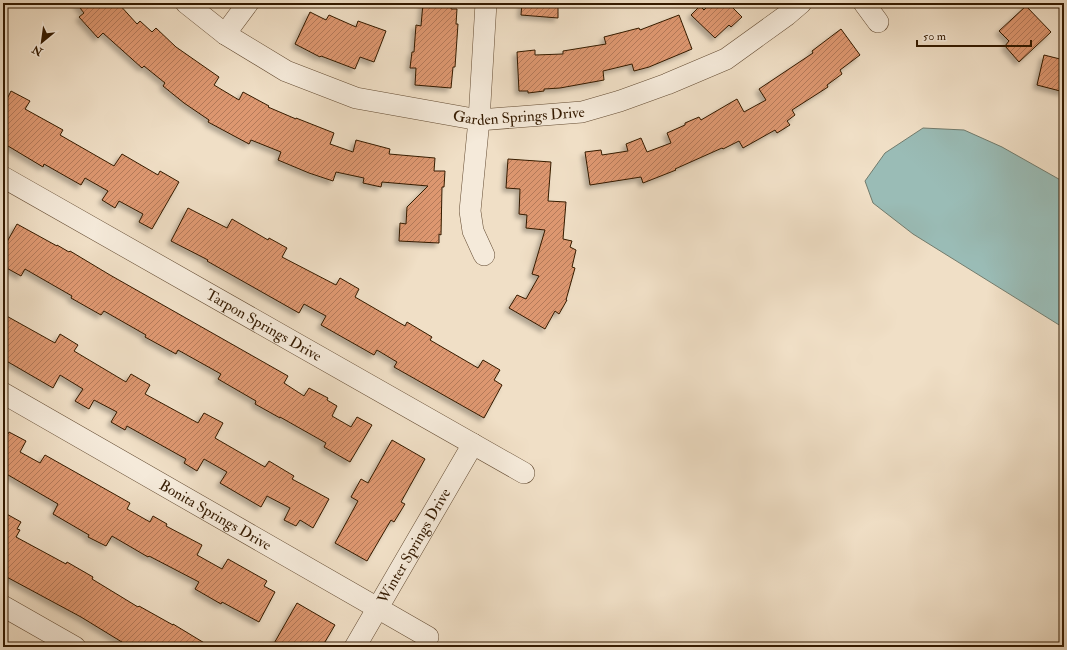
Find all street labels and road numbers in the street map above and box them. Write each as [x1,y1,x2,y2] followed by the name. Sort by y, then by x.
[452,102,585,130] street label: Garden Springs Drive
[203,285,325,366] street label: Tarpon Springs Drive
[156,475,275,555] street label: Bonita Springs Drive
[372,485,455,608] street label: Winter Springs Drive

